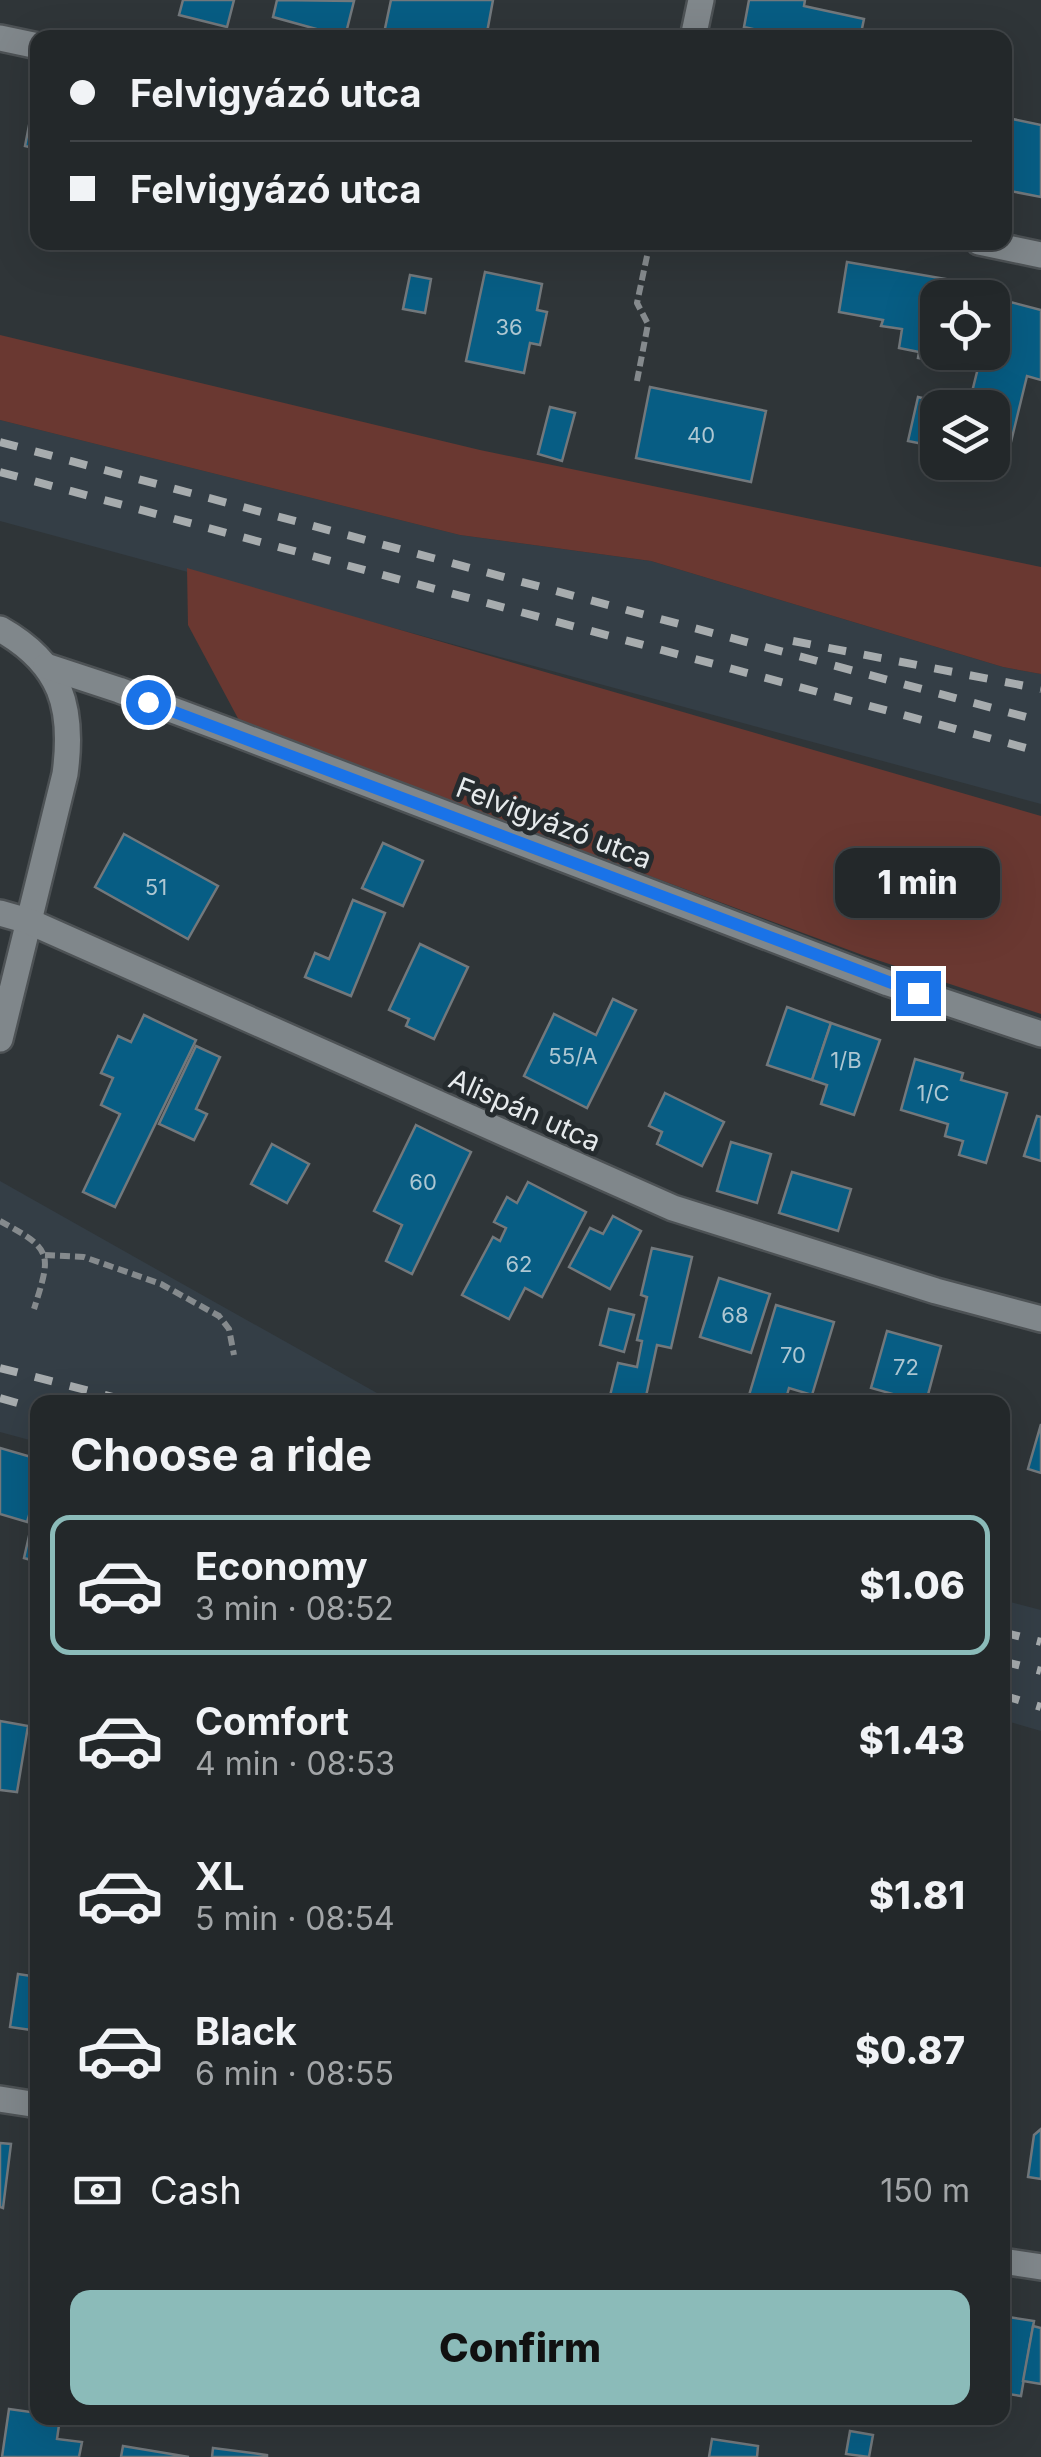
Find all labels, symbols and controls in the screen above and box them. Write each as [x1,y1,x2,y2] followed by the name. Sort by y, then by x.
[130,70,422,116] text: Felvigyázó utca
[130,166,422,212] text: Felvigyázó utca
[920,280,1010,480] map controls
[920,280,1010,370] button: locate
[495,314,523,340] house number: 36
[920,390,1010,480] button: layers
[687,422,715,448] house number: 40
[126,680,171,725] route start
[451,770,657,876] street label: Felvigyázó utca
[836,848,1000,918] callout: 1 min
[877,863,958,902] text: 1 min
[145,874,167,900] house number: 51
[896,971,941,1016] route end
[548,1043,598,1069] house number: 55/A
[830,1047,862,1073] house number: 1/B
[444,1061,606,1159] street label: Alispán utca
[917,1080,949,1106] house number: 1/C
[409,1169,437,1195] house number: 60
[505,1251,533,1277] house number: 62
[721,1302,749,1328] house number: 68
[780,1342,806,1368] house number: 70
[893,1354,919,1380] house number: 72
[70,1427,372,1482] text: Choose a ride
[75,1540,165,1630] icon: car
[195,1543,368,1589] text: Economy
[859,1562,965,1608] text: $1.06
[195,1589,394,1628] text: 3 min · 08:52
[75,1695,165,1785] icon: car
[195,1698,349,1744] text: Comfort
[859,1717,965,1763] text: $1.43
[195,1744,395,1783] text: 4 min · 08:53
[75,1850,165,1940] icon: car
[195,1853,245,1899] text: XL
[869,1872,965,1918] text: $1.81
[195,1899,395,1938] text: 5 min · 08:54
[75,2005,165,2095] icon: car
[195,2008,297,2054] text: Black
[855,2027,965,2073] text: $0.87
[195,2054,394,2093] text: 6 min · 08:55
[70,2163,125,2218] icon: cash
[150,2167,242,2213] text: Cash
[880,2171,970,2210] text: 150 m
[70,2290,970,2405] button: Confirm

